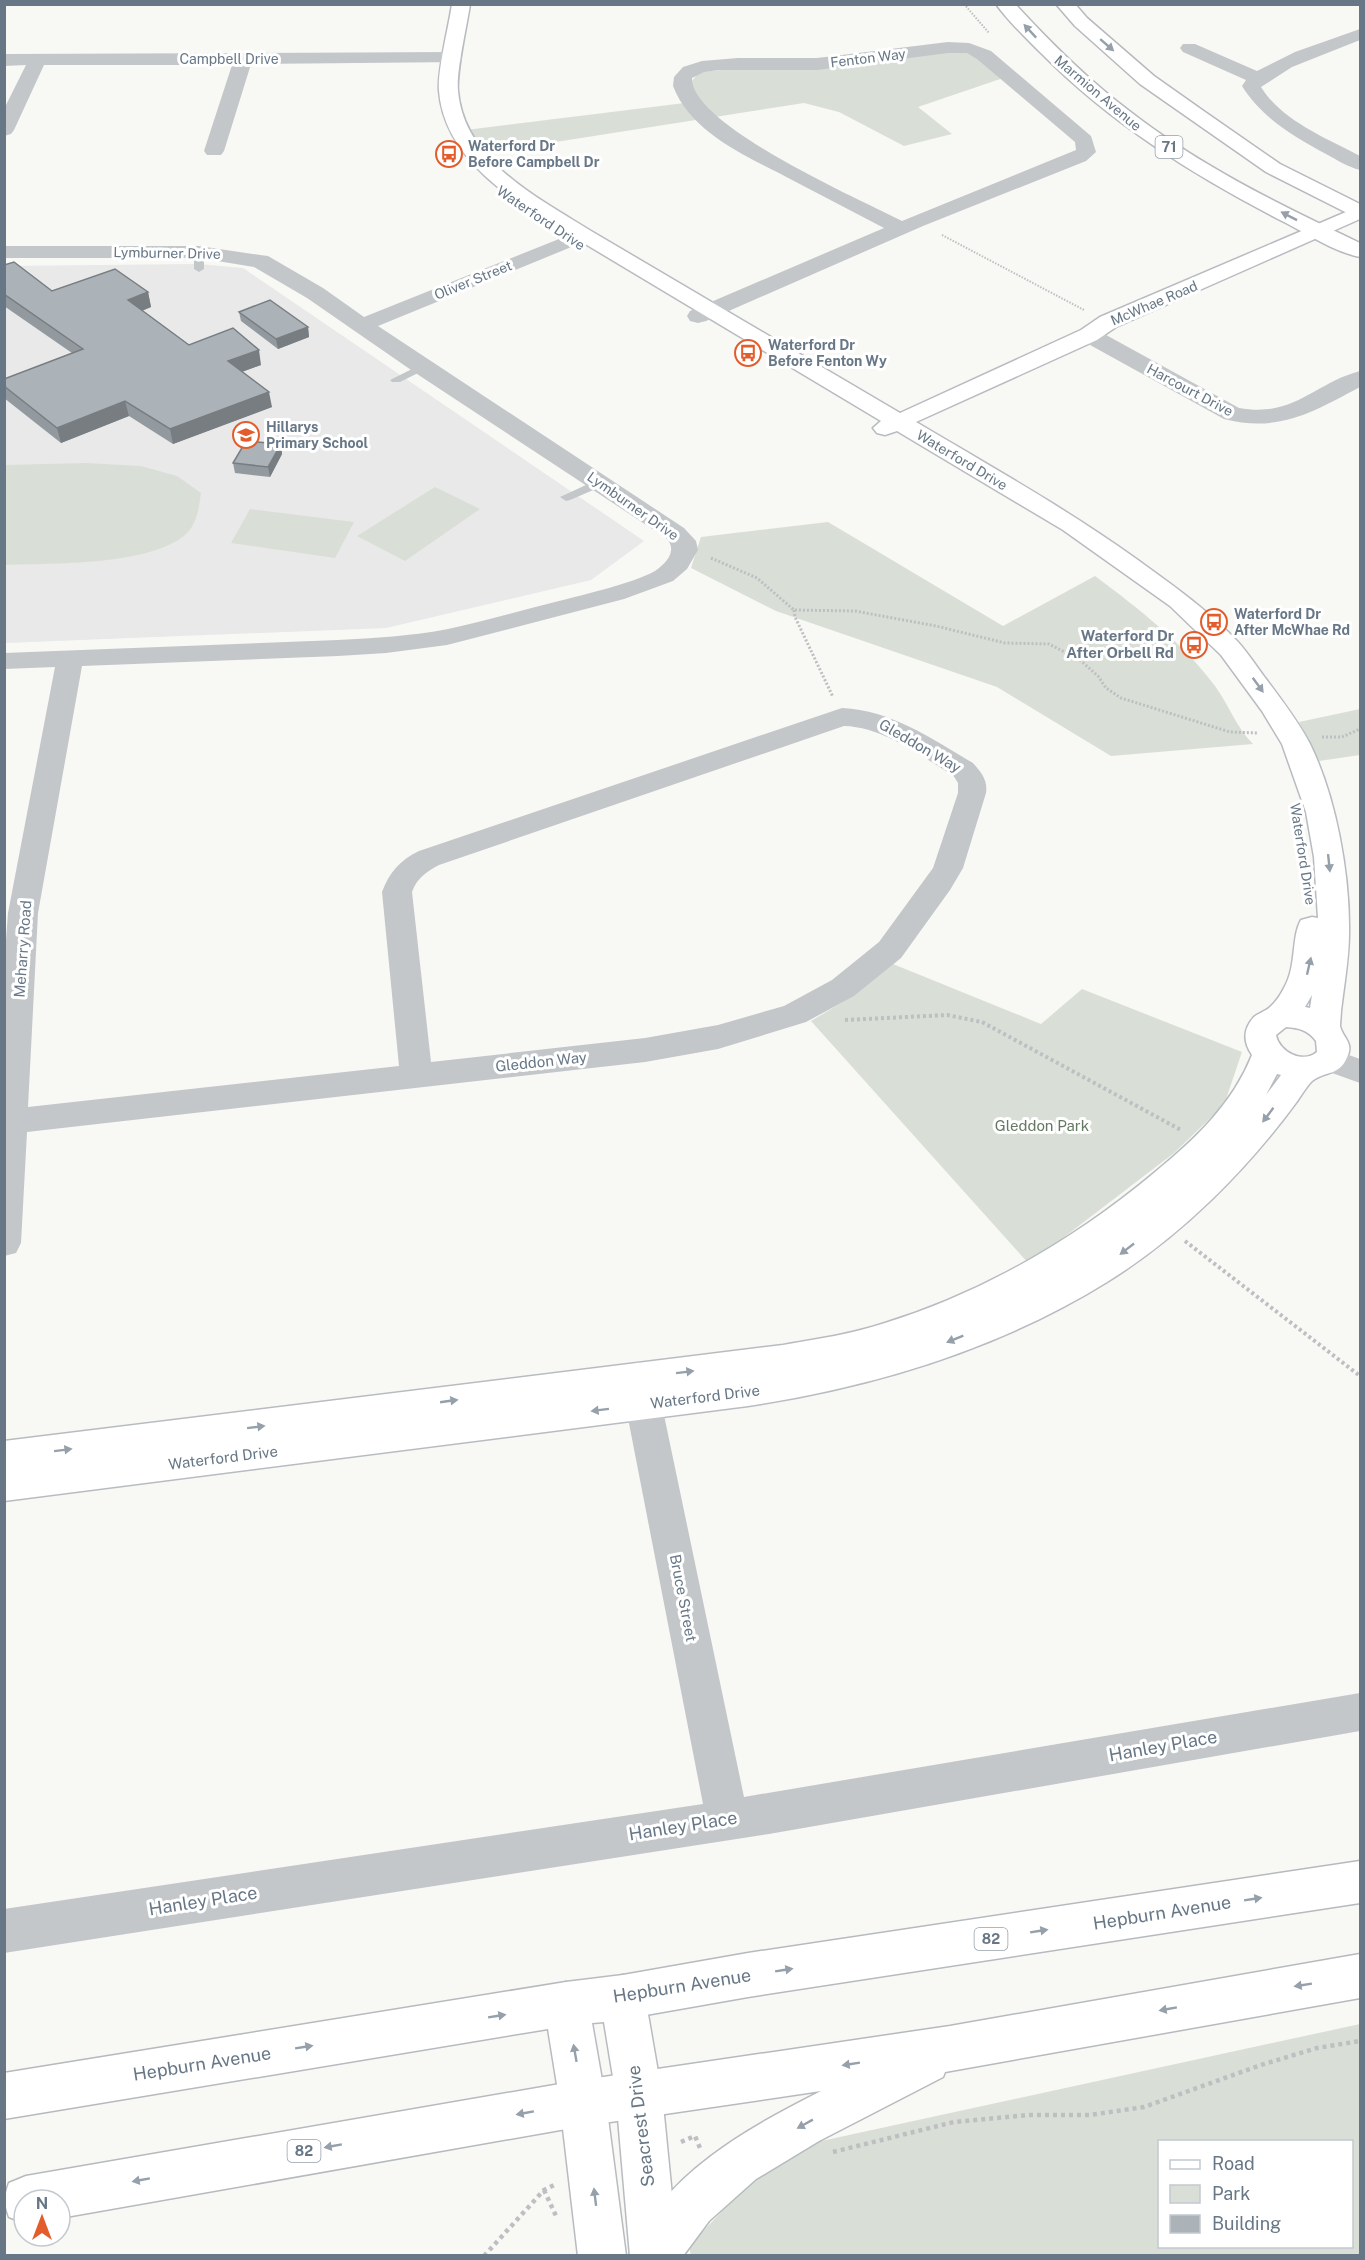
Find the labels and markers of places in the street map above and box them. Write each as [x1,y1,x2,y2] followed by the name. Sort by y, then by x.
[468,138,600,170] place label: Waterford Dr Before Campbell Dr
[434,139,464,169] bus stop icon: Waterford Dr Before Campbell Dr
[768,337,887,369] place label: Waterford Dr Before Fenton Wy
[733,338,763,368] bus stop icon: Waterford Dr Before Fenton Wy
[266,419,369,451] place label: Hillarys Primary School
[231,420,261,450] school or university icon: Hillarys Primary School
[1234,606,1350,638] place label: Waterford Dr After McWhae Rd
[1199,607,1229,637] bus stop icon: Waterford Dr After McWhae Rd
[1066,627,1174,661] place label: Waterford Dr After Orbell Rd
[1179,630,1209,660] bus stop icon: Waterford Dr After Orbell Rd

